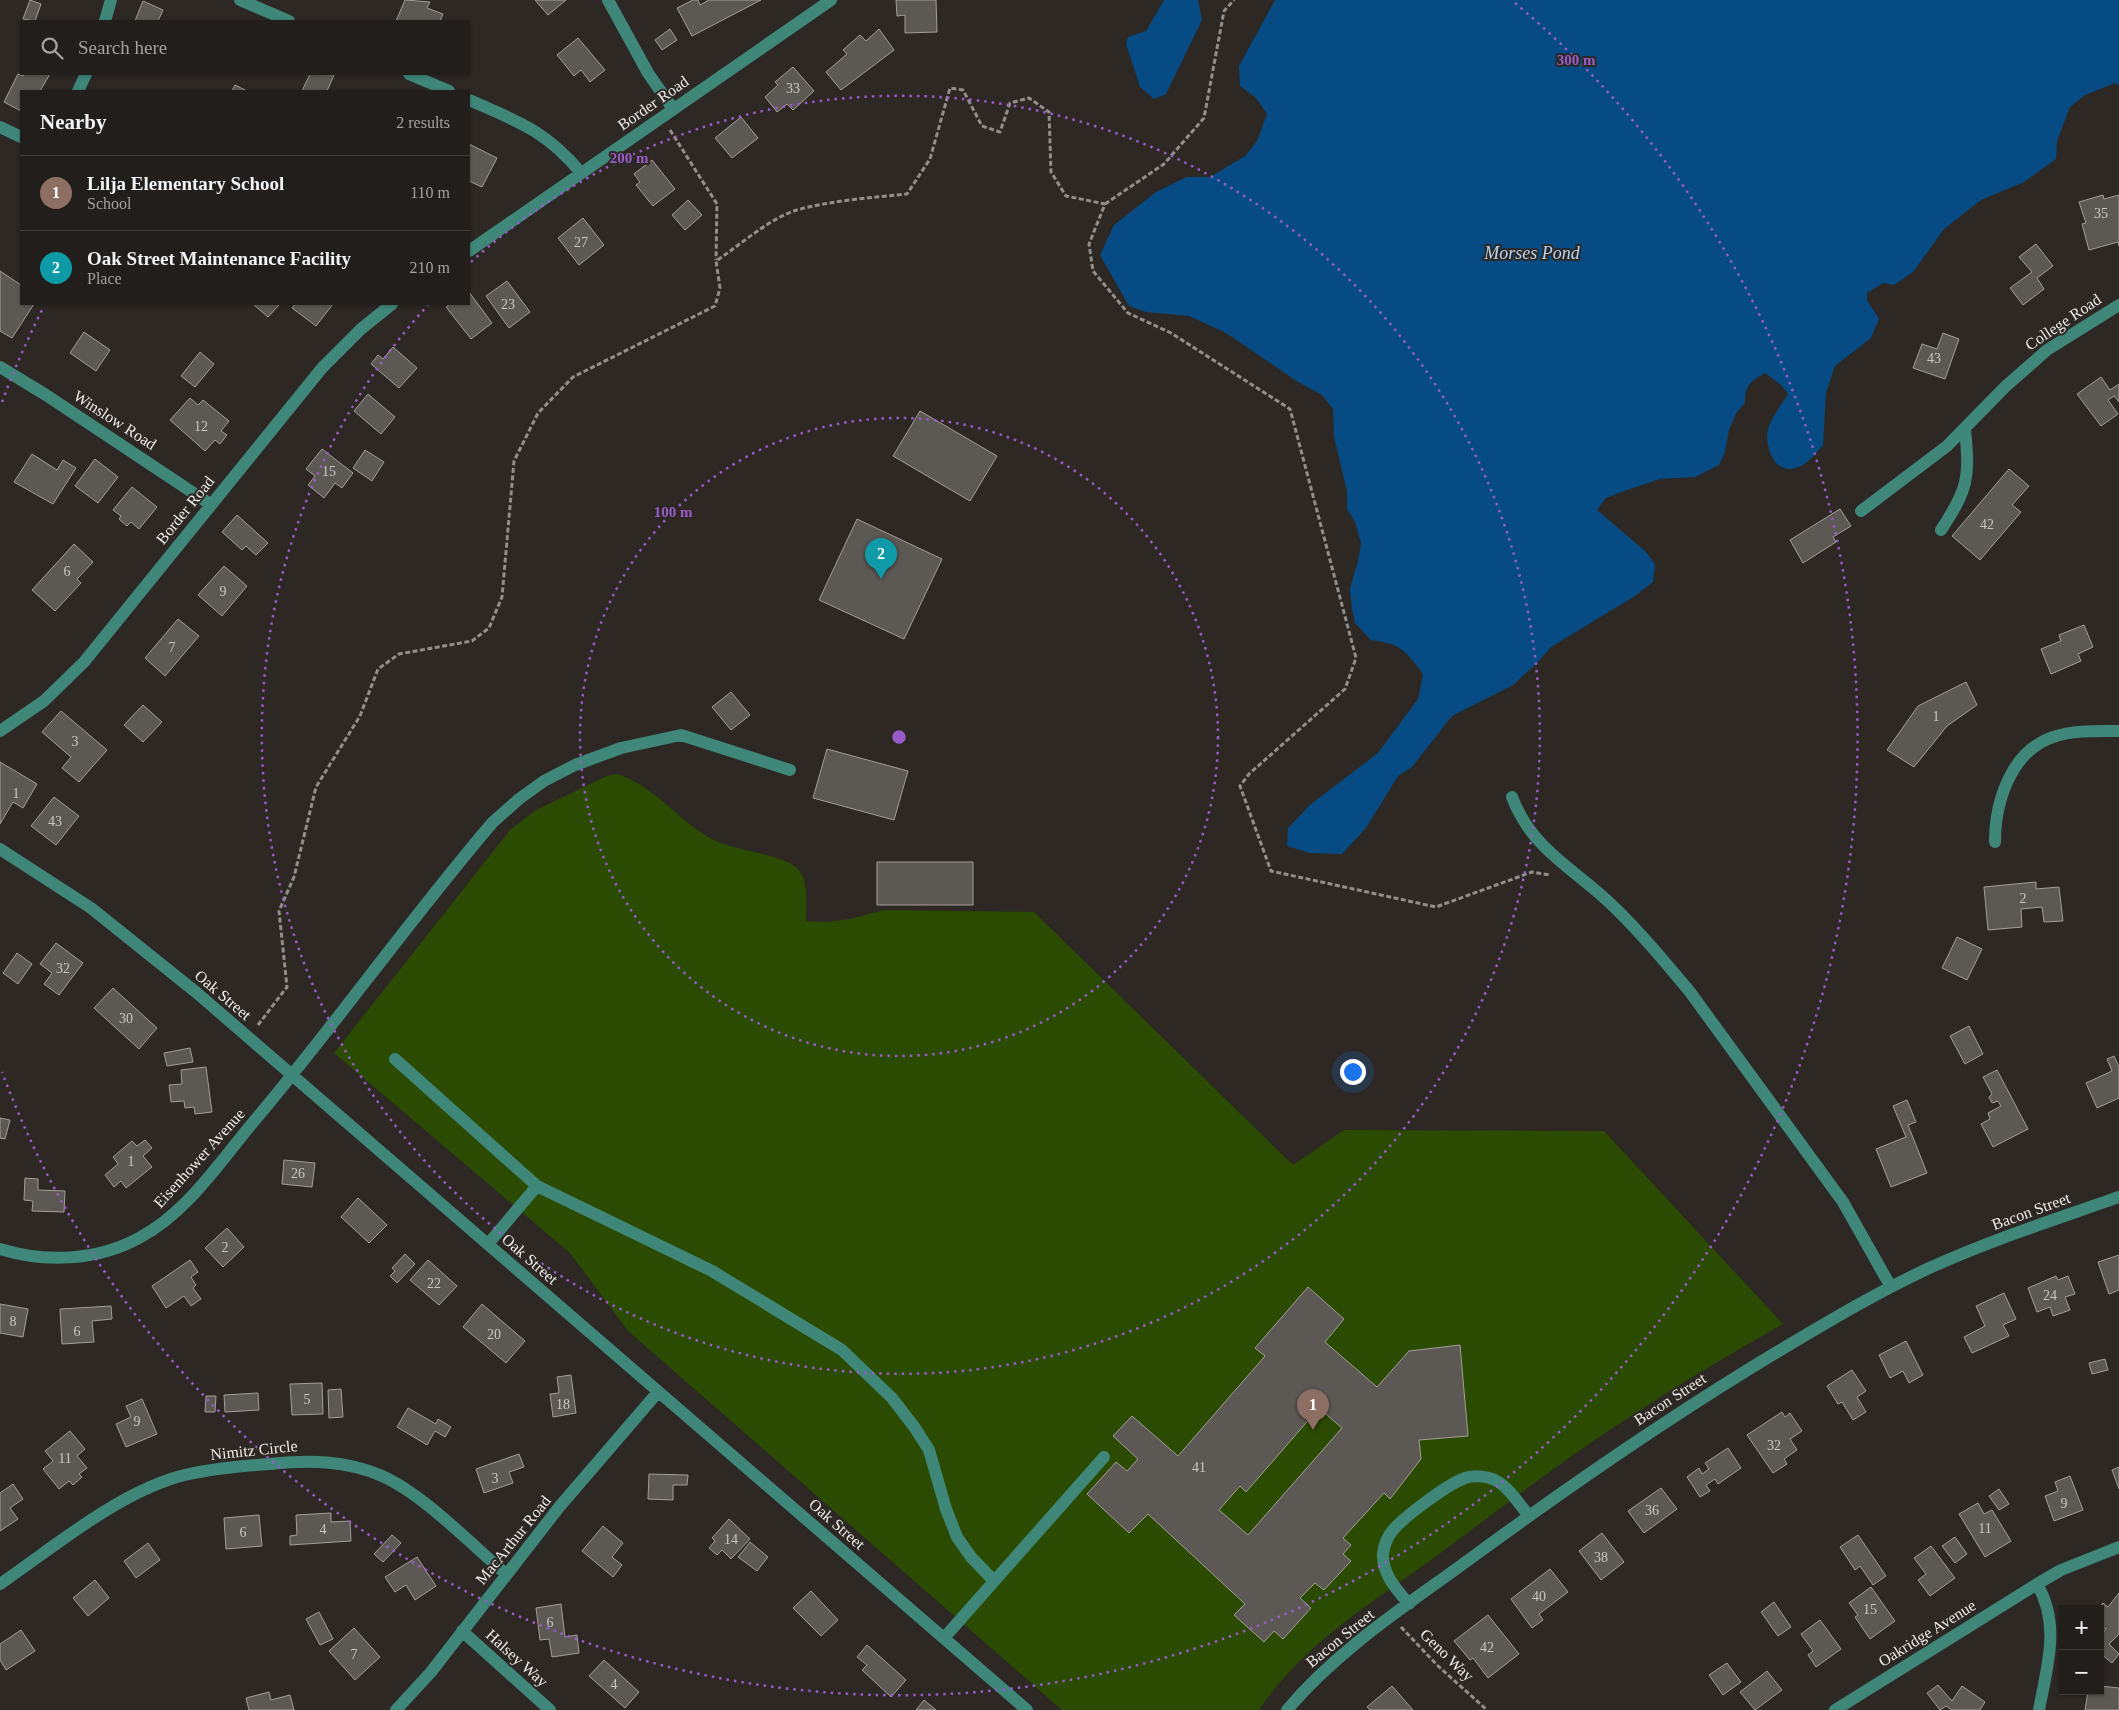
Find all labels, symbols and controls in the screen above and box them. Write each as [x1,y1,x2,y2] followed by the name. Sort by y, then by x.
[20,20,470,75] search box
[38,34,66,62] icon: search
[78,37,167,58] text: Search here
[1557,52,1596,68] text: 300 m
[614,72,692,134] street label: Border Road
[786,81,800,96] house number: 33
[40,110,107,134] text: Nearby
[396,114,450,131] text: 2 results
[610,150,649,166] text: 200 m
[87,173,284,194] text: Lilja Elementary School
[52,184,60,201] text: 1
[410,184,450,201] text: 110 m
[87,195,131,212] text: School
[2094,206,2108,221] house number: 35
[574,235,588,250] house number: 27
[1483,243,1581,263] water label: Morses Pond
[87,248,351,269] text: Oak Street Maintenance Facility
[52,259,60,276] text: 2
[410,259,450,276] text: 210 m
[87,270,122,287] text: Place
[2022,290,2105,354] street label: College Road
[501,297,515,312] house number: 23
[1927,351,1941,366] house number: 43
[71,387,159,453] street label: Winslow Road
[194,419,208,434] house number: 12
[322,464,336,479] house number: 15
[153,473,217,547] street label: Border Road
[654,504,693,520] text: 100 m
[1980,517,1994,532] house number: 42
[865,538,897,579] pin: 2
[64,564,71,579] house number: 6
[220,584,227,599] house number: 9
[169,640,176,655] house number: 7
[1933,709,1940,724] house number: 1
[890,728,908,746] centre of rings
[72,734,79,749] house number: 3
[13,786,20,801] house number: 1
[48,814,62,829] house number: 43
[2020,891,2027,906] house number: 2
[56,961,70,976] house number: 32
[191,967,255,1024] street label: Oak Street
[119,1011,133,1026] house number: 30
[1340,1059,1366,1085] your location
[150,1105,248,1211] street label: Eisenhower Avenue
[128,1154,135,1169] house number: 1
[291,1166,305,1181] house number: 26
[1989,1189,2073,1233] street label: Bacon Street
[499,1230,562,1288] street label: Oak Street
[222,1240,229,1255] house number: 2
[427,1276,441,1291] house number: 22
[2043,1288,2057,1303] house number: 24
[10,1314,17,1329] house number: 8
[74,1324,81,1339] house number: 6
[487,1327,501,1342] house number: 20
[1631,1369,1710,1429] street label: Bacon Street
[1297,1389,1329,1430] pin: 1
[304,1392,311,1407] house number: 5
[556,1397,570,1412] house number: 18
[134,1414,141,1429] house number: 9
[210,1437,298,1463] street label: Nimitz Circle
[1767,1438,1781,1453] house number: 32
[58,1451,72,1466] house number: 11
[1192,1460,1206,1475] house number: 41
[492,1471,499,1486] house number: 3
[472,1492,554,1588] street label: MacArthur Road
[806,1495,869,1553] street label: Oak Street
[2061,1496,2068,1511] house number: 9
[1645,1503,1659,1518] house number: 36
[1978,1521,1992,1536] house number: 11
[320,1522,327,1537] house number: 4
[240,1525,247,1540] house number: 6
[724,1532,738,1547] house number: 14
[1594,1550,1608,1565] house number: 38
[1532,1589,1546,1604] house number: 40
[1875,1596,1979,1671] street label: Oakridge Avenue
[1863,1602,1877,1617] house number: 15
[1303,1605,1378,1670] street label: Bacon Street
[2059,1605,2104,1695] map controls
[2059,1605,2104,1650] button: +
[547,1615,554,1630] house number: 6
[482,1626,551,1691] street label: Halsey Way
[1416,1626,1477,1685] street label: Geno Way
[1480,1640,1494,1655] house number: 42
[351,1647,358,1662] house number: 7
[2059,1650,2104,1695] button: −
[611,1677,618,1692] house number: 4

